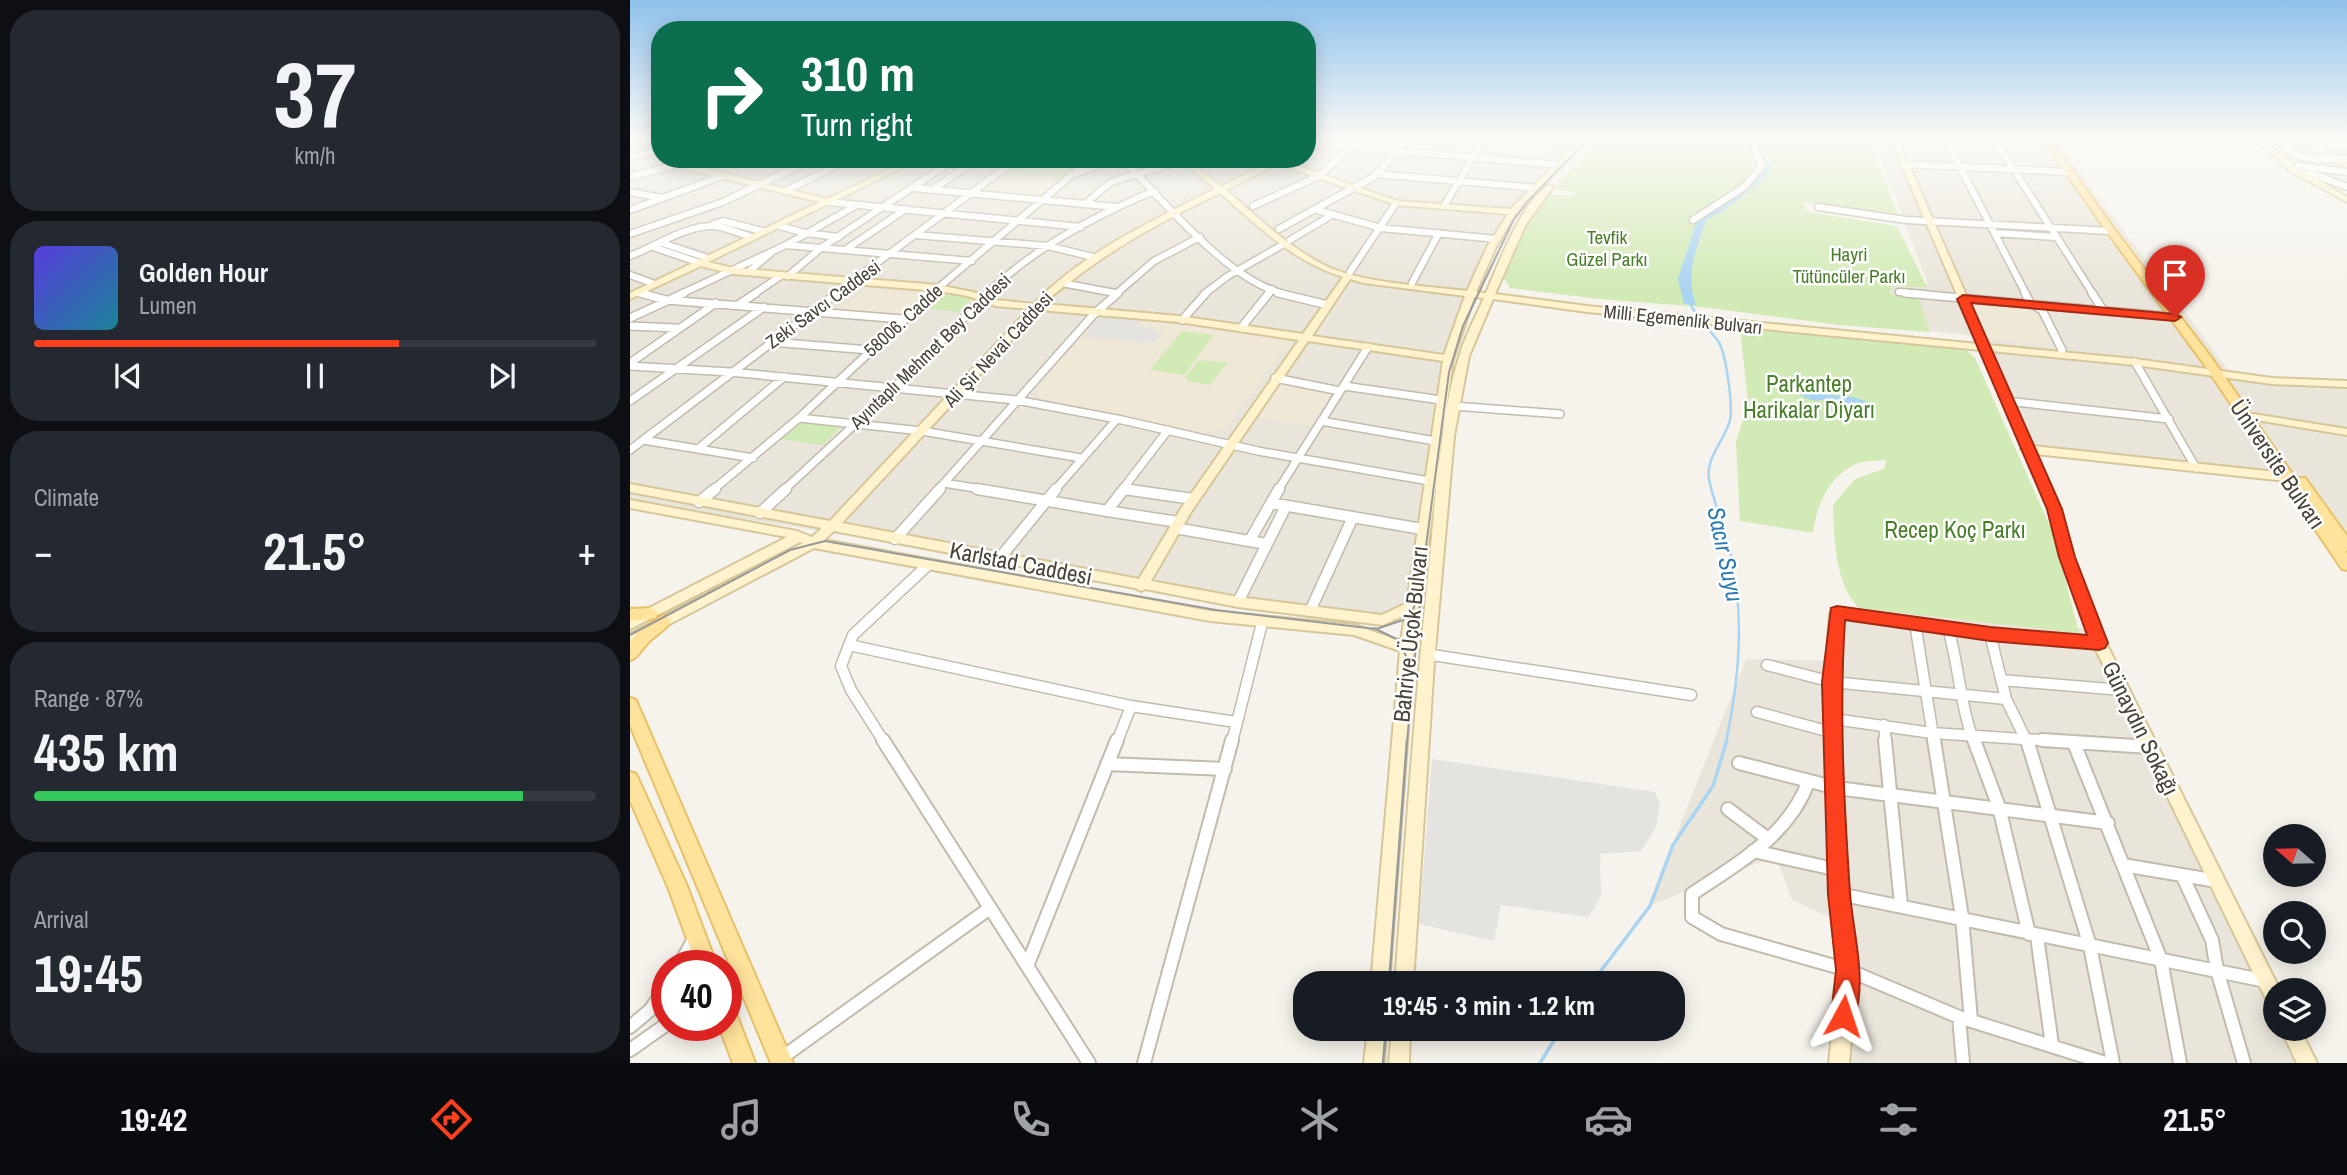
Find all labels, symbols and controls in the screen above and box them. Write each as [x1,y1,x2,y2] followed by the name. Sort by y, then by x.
[274,33,357,155] text: 37
[801,40,915,106] text: 310 m
[686,49,777,140] icon: right
[801,103,913,146] text: Turn right
[295,140,335,171] text: km/h
[1566,224,1648,272] park label: Tevfik Güzel Parkı
[1793,241,1905,289] park label: Hayri Tütüncüler Parkı
[2145,245,2205,317] pin
[760,254,886,354] street label: Zeki Savcı Caddesi
[139,255,268,290] text: Golden Hour
[2156,256,2194,294] icon: arrive
[843,267,1016,436] street label: Ayıntaplı Mehmet Bey Caddesi
[858,278,948,362] street label: 58006. Cadde
[937,285,1059,413] street label: Ali Şir Nevai Caddesi
[139,290,197,321] text: Lumen
[1602,298,1764,340] street label: Milli Egemenlik Bulvarı
[109,357,147,395] icon: previous
[296,357,334,395] icon: pause
[483,357,521,395] icon: next
[1743,368,1875,425] park label: Parkantep Harikalar Diyarı
[2223,393,2333,535] street label: Üniversite Bulvarı
[34,482,99,513] text: Climate
[1700,504,1752,604] water label: Sacır Suyu
[1884,514,2026,545] park label: Recep Koç Parkı
[263,516,367,586] text: 21.5°
[34,526,52,577] text: −
[578,526,596,577] text: +
[947,534,1095,592] street label: Karlstad Caddesi
[1385,544,1435,724] street label: Bahriye Üçok Bulvarı
[2095,656,2187,800] street label: Günaydın Sokağı
[34,683,143,714] text: Range · 87%
[34,717,179,787] text: 435 km
[2263,824,2326,887] north arrow
[2263,824,2326,1041] map controls
[2263,901,2326,964] button: search
[34,904,89,935] text: Arrival
[34,938,143,1008] text: 19:45
[651,950,742,1041] speed limit sign: 40
[2263,978,2326,1041] button: layers
[1806,979,1880,1053] position arrow
[1383,988,1595,1023] text: 19:45 · 3 min · 1.2 km
[427,1095,476,1144] icon: directions
[717,1095,766,1144] icon: music
[1006,1095,1055,1144] icon: phone
[1295,1095,1344,1144] icon: climate
[1584,1095,1633,1144] icon: car
[1874,1095,1923,1144] icon: filters
[120,1098,187,1141] text: 19:42
[2163,1098,2227,1141] text: 21.5°

